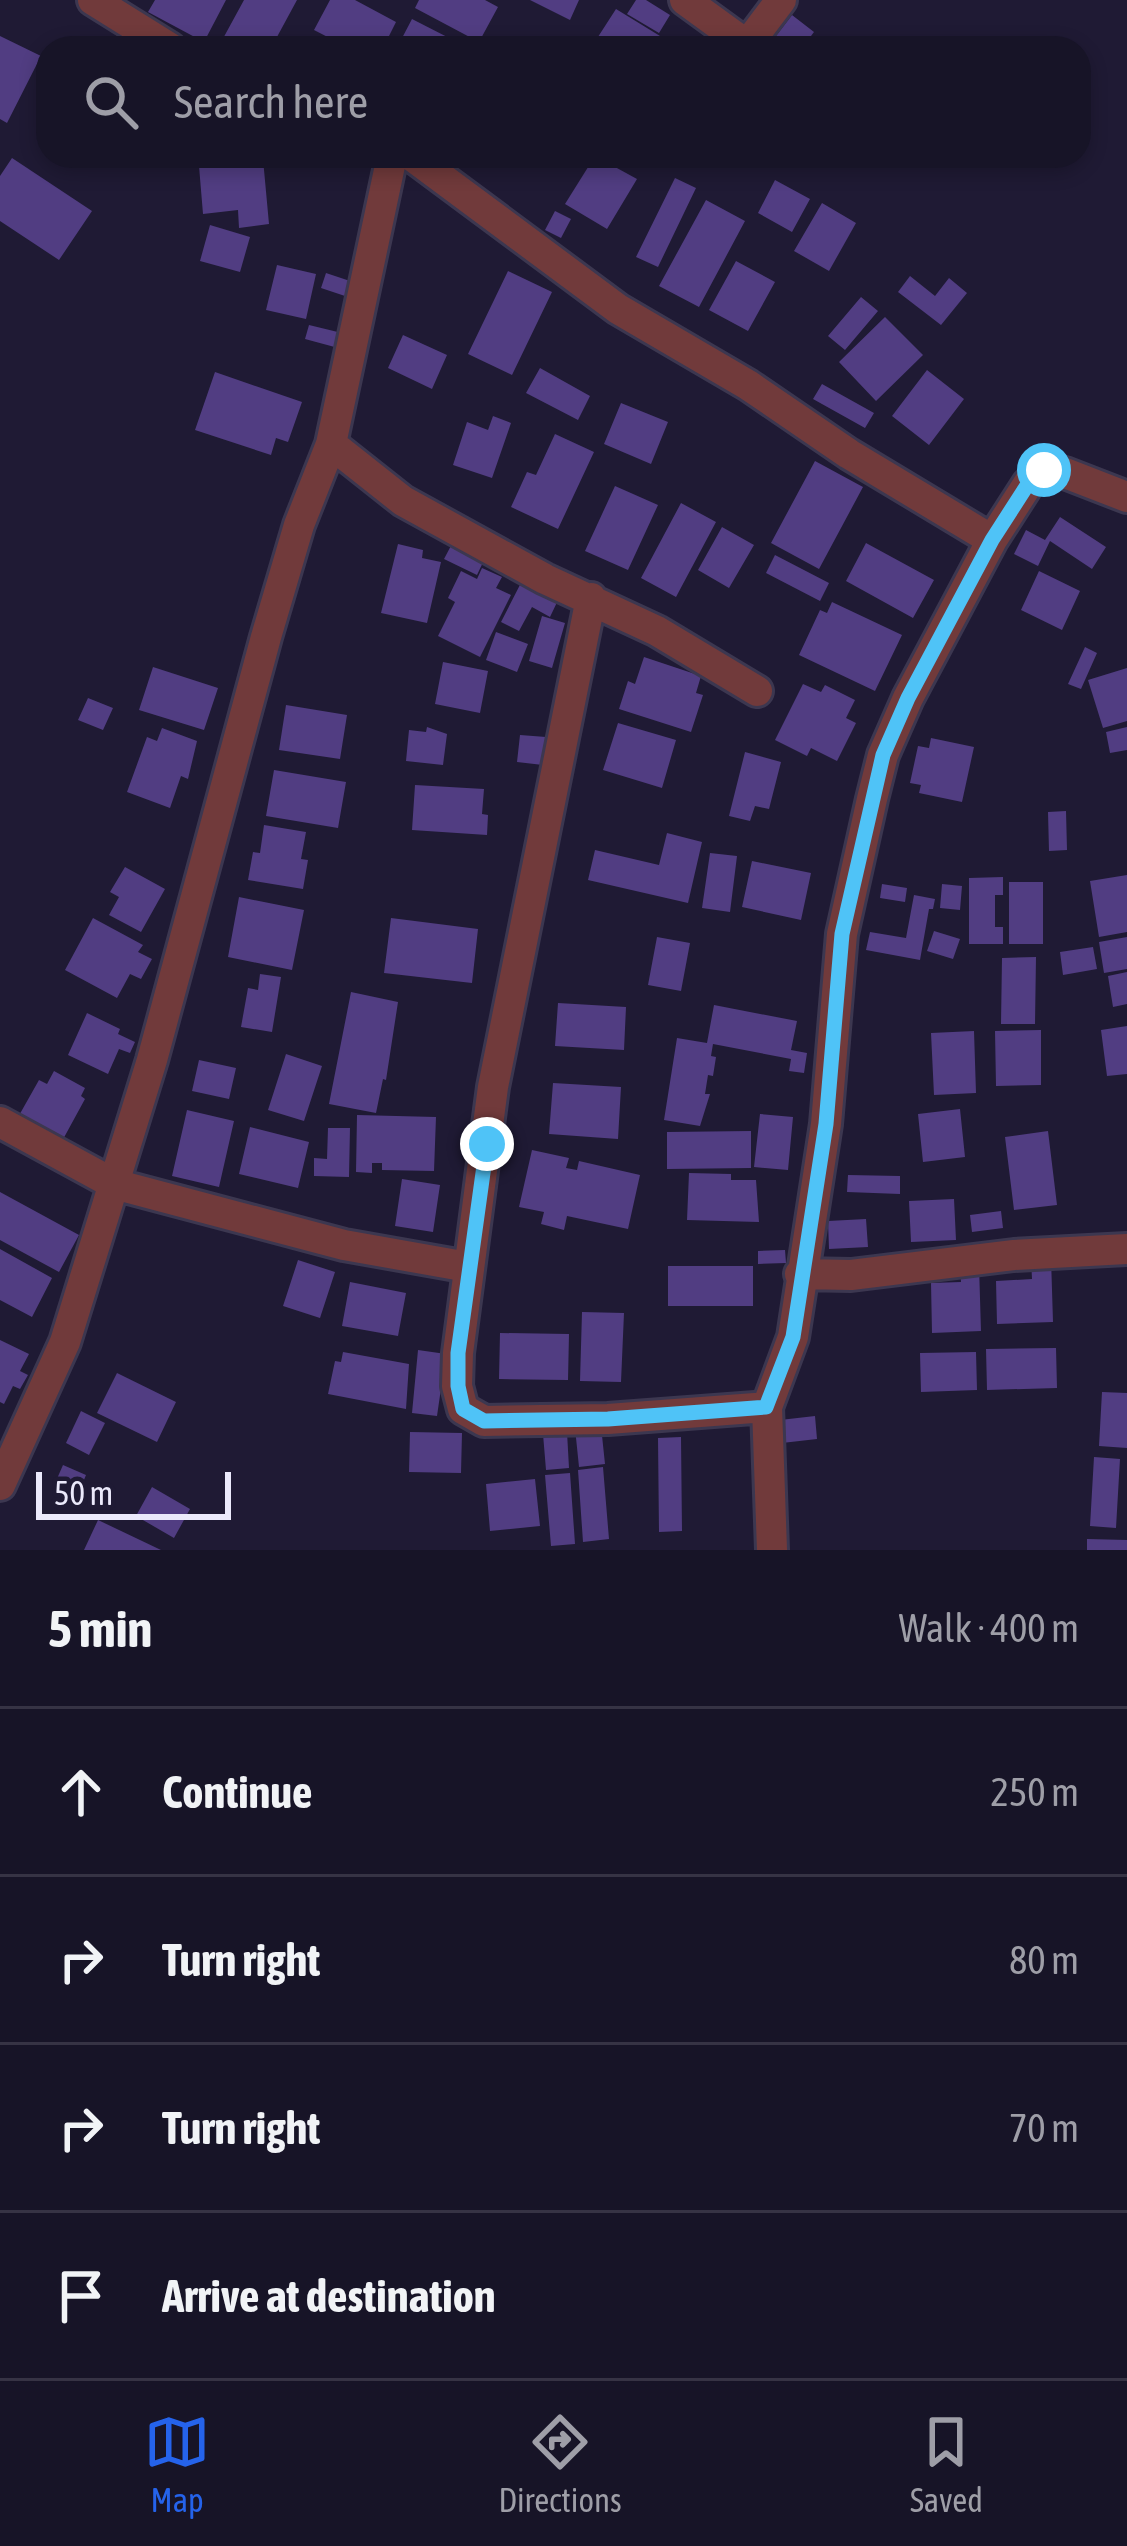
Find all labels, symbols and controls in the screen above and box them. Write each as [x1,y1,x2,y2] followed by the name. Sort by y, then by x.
[36,36,1091,168] search box
[78,69,144,135] icon: search
[174,76,368,128] text: Search here
[1017,443,1071,497] route start
[460,1117,514,1171] route end
[36,1466,231,1519] scale bar
[54,1474,113,1512] text: 50 m
[48,1599,152,1658] text: 5 min
[899,1606,1079,1650] text: Walk · 400 m
[48,1759,114,1825] icon: ahead
[162,1766,313,1818] text: Continue
[991,1770,1079,1814] text: 250 m
[48,1927,114,1993] icon: right
[162,1934,320,1986] text: Turn right
[1009,1938,1079,1982] text: 80 m
[48,2095,114,2161] icon: right
[162,2102,320,2154] text: Turn right
[1009,2106,1079,2150] text: 70 m
[48,2263,114,2329] icon: arrive
[162,2270,496,2322] text: Arrive at destination
[144,2409,210,2519] tab: Map
[498,2409,622,2519] tab: Directions
[910,2409,983,2519] tab: Saved

